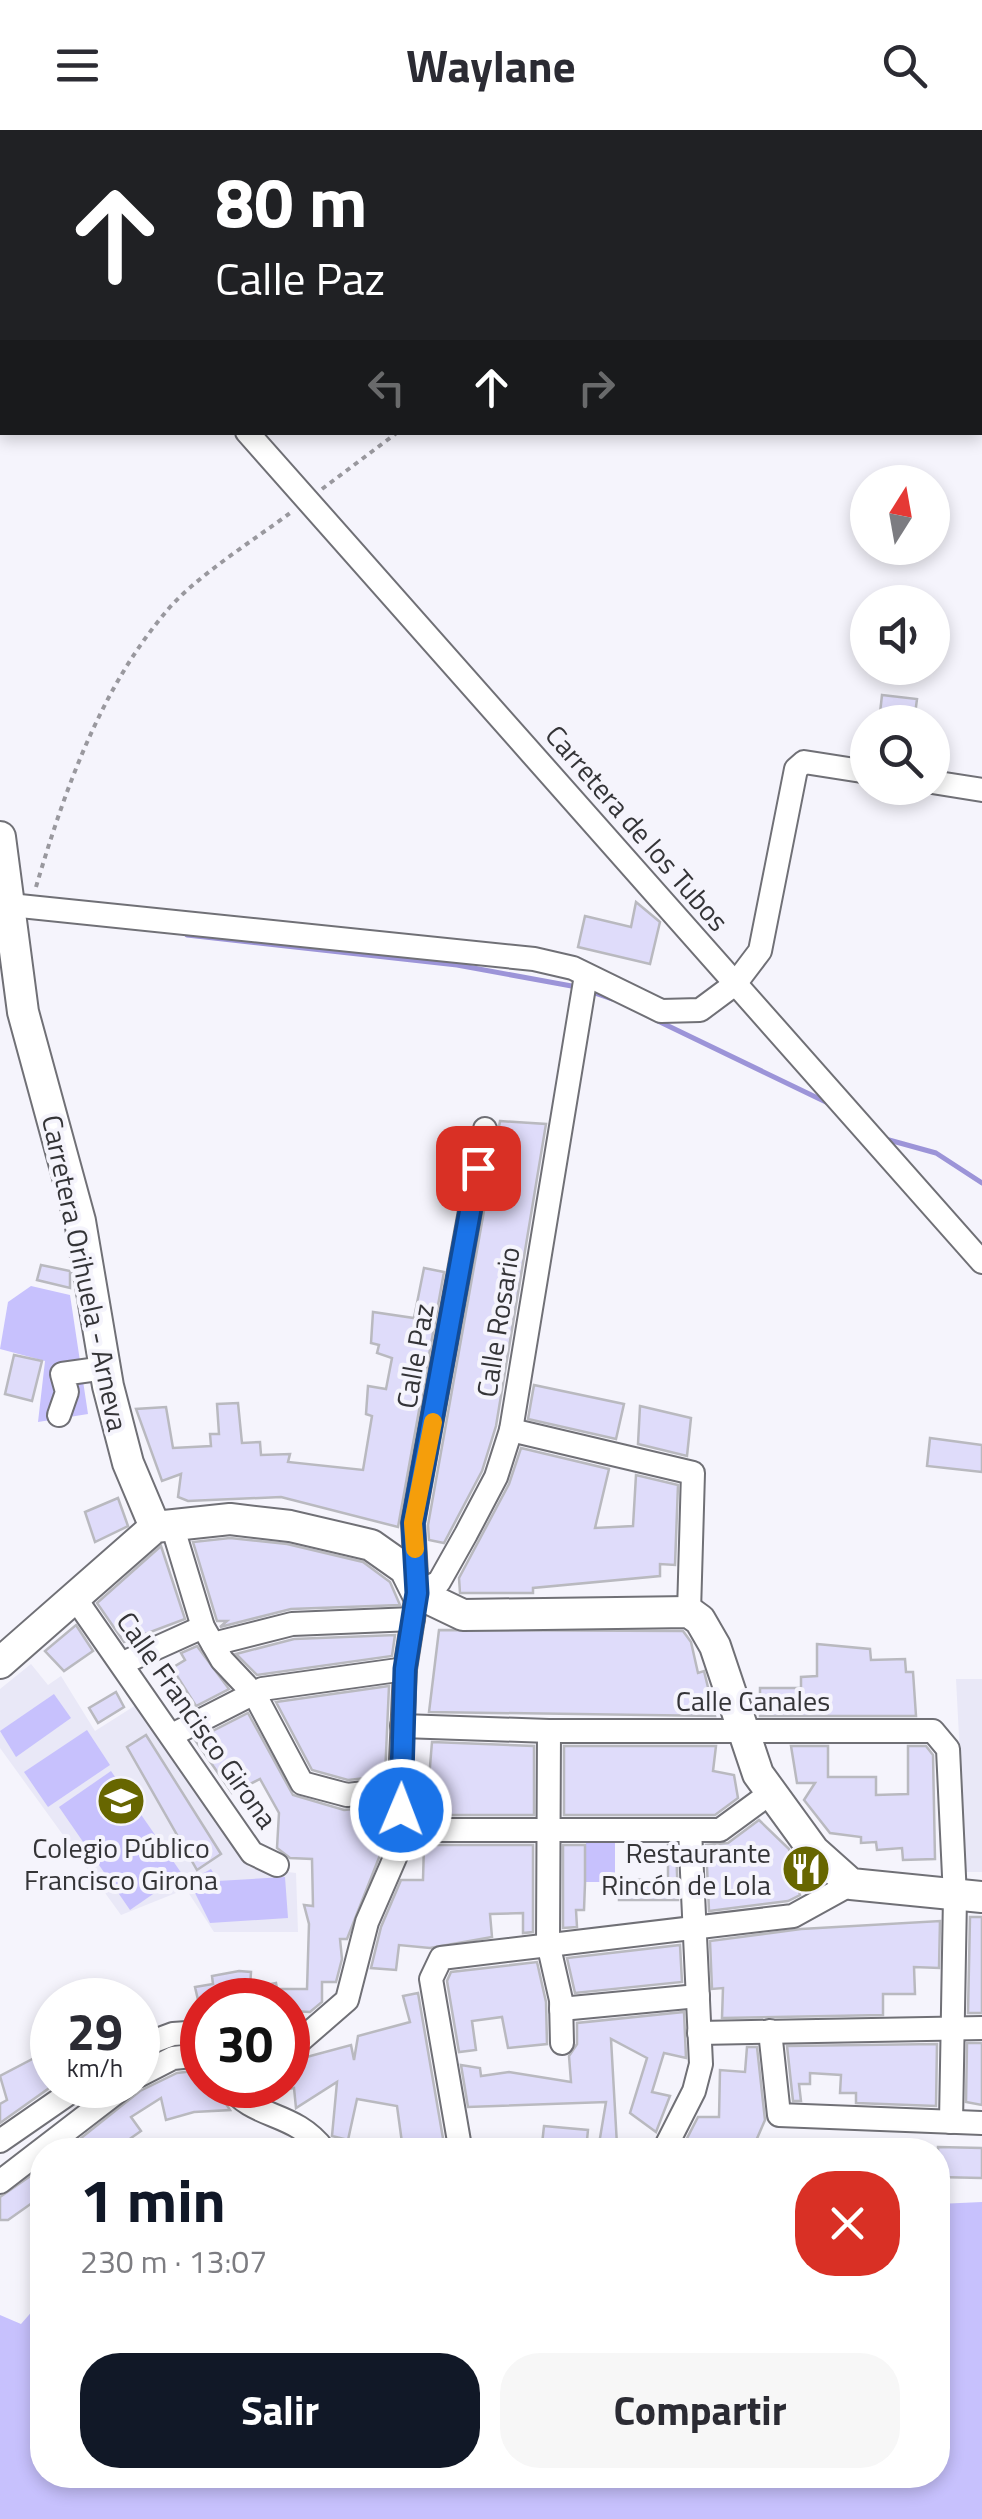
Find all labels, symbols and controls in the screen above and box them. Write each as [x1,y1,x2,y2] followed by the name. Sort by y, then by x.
[406,31,576,99] text: Waylane
[50,38,105,93] icon: menu
[877,38,932,93] icon: search
[215,148,368,254] text: 80 m
[50,170,180,300] icon: ahead
[215,244,385,312] text: Calle Paz
[359,360,414,415] icon: left
[464,360,519,415] icon: ahead
[569,360,624,415] icon: right
[850,465,950,565] north arrow
[850,465,950,805] map controls
[850,585,950,685] button: sound
[850,705,950,805] button: search
[535,715,739,940] street label: Carretera de los Tubos
[31,1111,140,1435] street label: Carretera Orihuela - Arneva
[436,1126,521,1211] pin
[451,1141,506,1196] icon: arrive
[464,1244,531,1400] street label: Calle Rosario
[384,1300,445,1412] street label: Calle Paz
[106,1602,289,1837] street label: Calle Francisco Girona
[676,1679,830,1722] street label: Calle Canales
[349,1758,453,1862] position arrow
[95,1775,147,1827] school or university icon: Colegio Público Francisco Girona
[24,1826,218,1901] place label: Colegio Público Francisco Girona
[601,1831,771,1906] place label: Restaurante Rincón de Lola
[780,1843,832,1895] restaurant icon: Restaurante Rincón de Lola
[180,1978,310,2108] speed limit sign: 30
[67,1993,123,2069] text: 29
[67,2049,123,2087] text: km/h
[80,2154,226,2245] text: 1 min
[795,2171,900,2276] button: close
[80,2237,267,2285] text: 230 m · 13:07
[80,2353,480,2468] button: Salir
[500,2353,900,2468] button: Compartir

